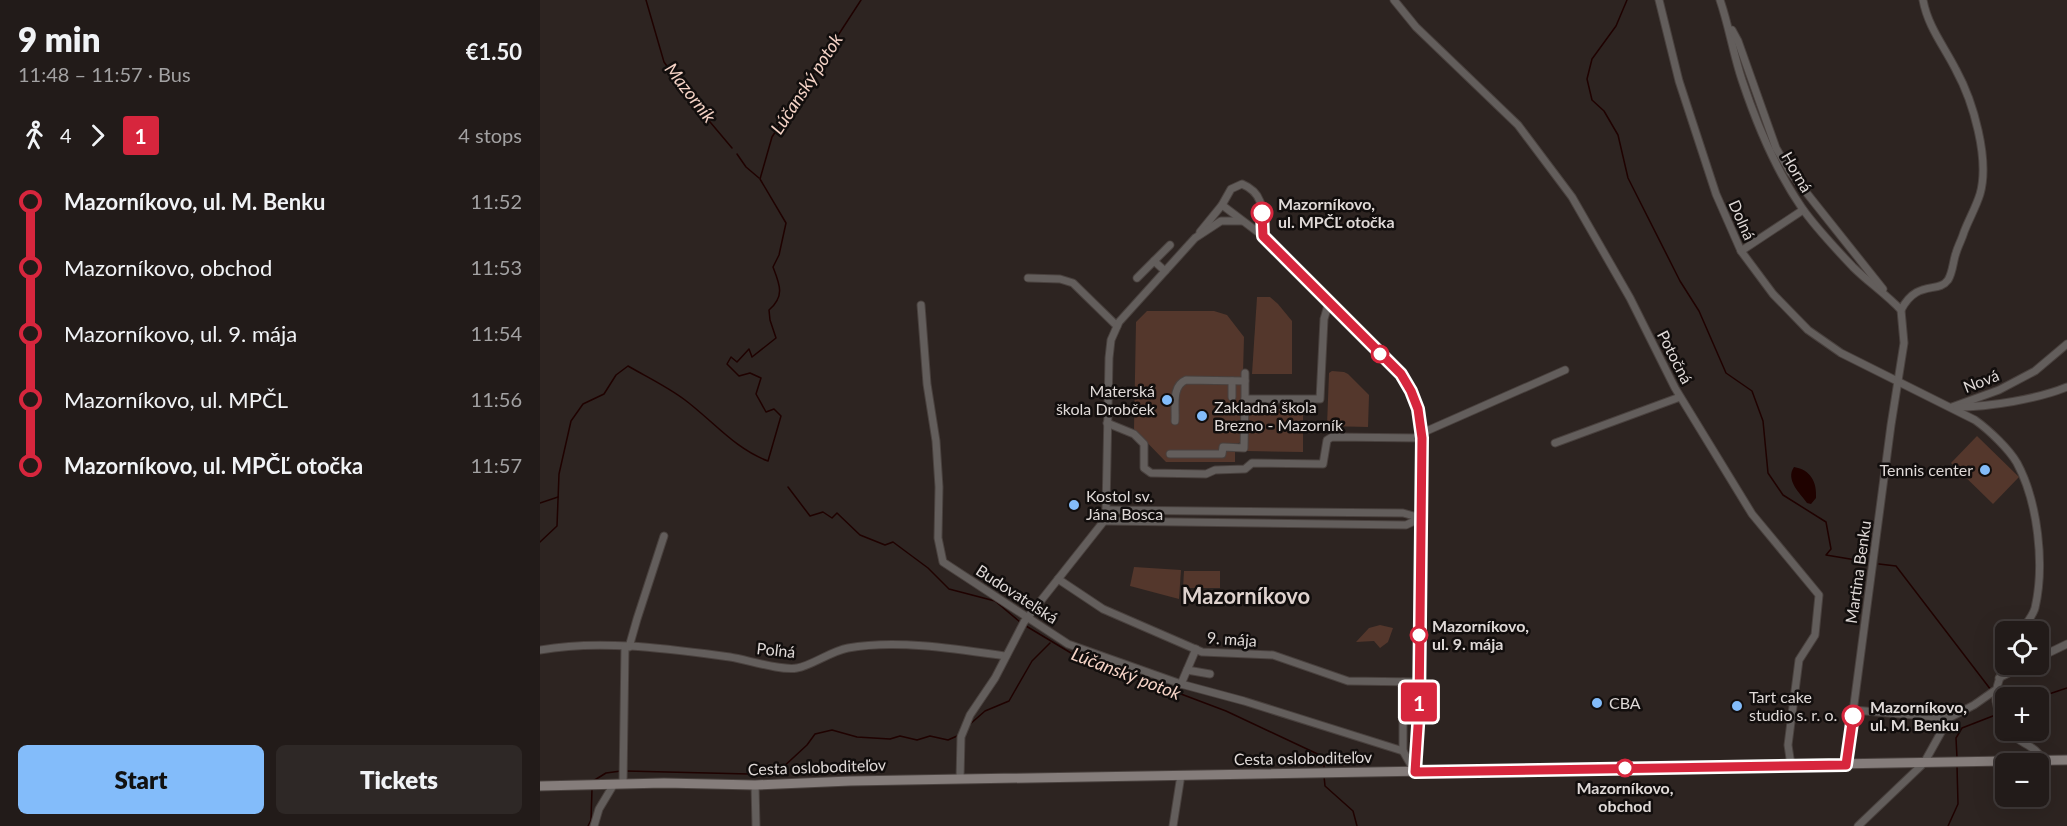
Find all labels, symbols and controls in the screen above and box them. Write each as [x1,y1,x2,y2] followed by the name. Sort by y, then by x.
[18,19,100,59] text: 9 min
[766,29,847,138] water label: Lúčanský potok
[466,38,522,65] text: €1.50
[661,58,721,127] water label: Mazorník
[18,62,191,86] text: 11:48 – 11:57 · Bus
[18,119,51,152] icon: walk
[81,119,114,152] icon: forward
[60,123,72,147] text: 4
[135,123,147,148] text: 1
[458,123,522,147] text: 4 stops
[1778,148,1817,195] street label: Horná
[64,188,325,215] text: Mazorníkovo, ul. M. Benku
[471,189,522,213] text: 11:52
[1278,194,1395,231] place label: Mazorníkovo, ul. MPČĽ otočka
[1725,197,1760,243] street label: Dolná
[1251,202,1273,224] marker: Mazorníkovo, ul. MPČĽ otočka
[64,254,272,281] text: Mazorníkovo, obchod
[471,255,522,279] text: 11:53
[64,320,297,347] text: Mazorníkovo, ul. 9. mája
[471,321,522,345] text: 11:54
[1654,327,1697,387] street label: Potočná
[1371,345,1389,363] unlabelled marker
[1960,365,2001,396] street label: Nová
[1056,381,1156,418] place label: Materská škola Drobček
[64,386,288,413] text: Mazorníkovo, ul. MPČL
[471,387,522,411] text: 11:56
[1160,393,1174,407] marker: Materská škola Drobček
[1214,397,1344,434] place label: Zakladná škola Brezno - Mazorník
[1195,409,1209,423] marker: Zakladná škola Brezno - Mazorník
[64,452,363,479] text: Mazorníkovo, ul. MPČĽ otočka
[471,453,522,477] text: 11:57
[1880,460,1973,479] place label: Tennis center
[1978,463,1992,477] marker: Tennis center
[1086,486,1163,523] place label: Kostol sv. Jána Bosca
[1067,498,1081,512] marker: Kostol sv. Jána Bosca
[1841,519,1874,625] street label: Martina Benku
[973,560,1062,627] street label: Budovateľská
[1182,582,1310,609] district label: Mazorníkovo
[1432,616,1529,653] place label: Mazorníkovo, ul. 9. mája
[1995,621,2049,807] map controls
[1995,621,2049,675] button: locate
[1410,626,1428,644] marker: Mazorníkovo, ul. 9. mája
[1206,627,1258,650] street label: 9. mája
[756,638,796,661] street label: Poľná
[1069,642,1185,704] water label: Lúčanský potok
[1400,682,1438,722] line badge: 1
[1749,687,1837,724] place label: Tart cake studio s. r. o.
[1995,687,2049,741] button: +
[1413,690,1425,715] text: 1
[1609,693,1641,712] place label: CBA
[1590,696,1604,710] marker: CBA
[1870,697,1967,734] place label: Mazorníkovo, ul. M. Benku
[1730,699,1744,713] marker: Tart cake studio s. r. o.
[1842,705,1864,727] marker: Mazorníkovo, ul. M. Benku
[18,745,264,814] button: Start
[276,745,522,814] button: Tickets
[1234,747,1373,768] street label: Cesta osloboditeľov
[1995,753,2049,807] button: −
[747,755,887,778] street label: Cesta osloboditeľov
[1616,759,1634,777] marker: Mazorníkovo, obchod
[1576,778,1674,815] place label: Mazorníkovo, obchod

